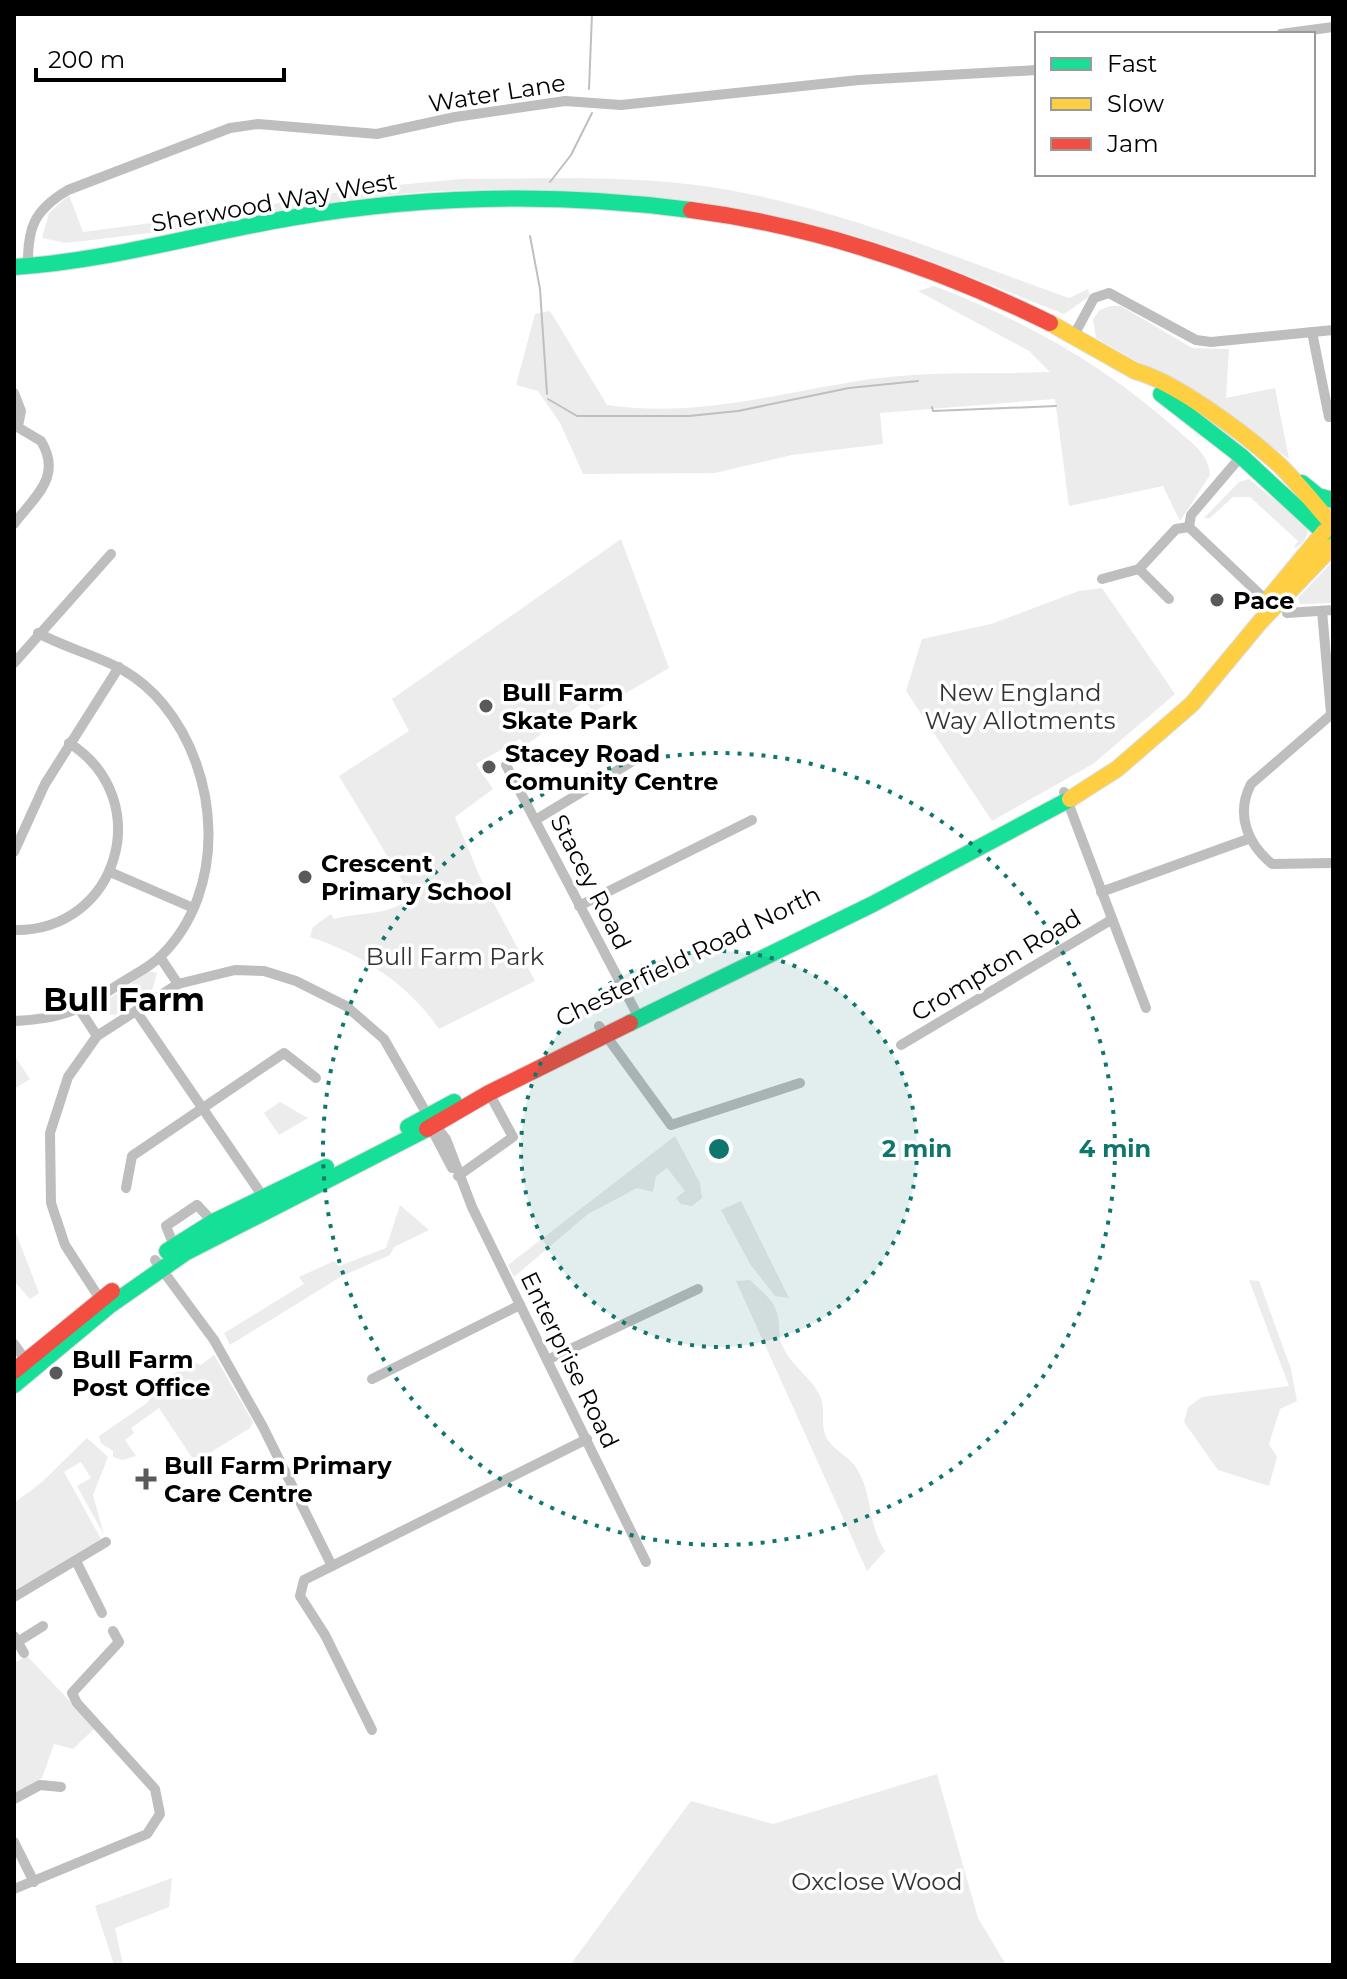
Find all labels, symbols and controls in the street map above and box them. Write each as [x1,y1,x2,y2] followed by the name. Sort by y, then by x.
[36,32,284,82] scale bar
[1035,32,1315,176] legend
[48,45,125,74] text: 200 m
[1107,49,1158,78] text: Fast
[426,68,568,118] street label: Water Lane
[1107,89,1164,118] text: Slow
[1106,129,1159,158] text: Jam
[149,166,399,238] street label: Sherwood Way West
[1233,586,1294,615] place label: Pace
[1208,591,1226,609] marker: Pace
[502,678,638,735] place label: Bull Farm Skate Park
[925,678,1115,735] park label: New England Way Allotments
[477,697,495,715] marker: Bull Farm Skate Park
[505,739,719,796] place label: Stacey Road Comunity Centre
[480,758,498,776] marker: Stacey Road Comunity Centre
[545,810,637,954] street label: Stacey Road
[321,849,512,906] place label: Crescent Primary School
[296,868,314,886] marker: Crescent Primary School
[551,879,825,1033] street label: Chesterfield Road North
[906,903,1086,1027] street label: Crompton Road
[366,942,545,971] park label: Bull Farm Park
[43,980,205,1019] district label: Bull Farm
[882,1134,952,1163] text: 2 min
[1079,1134,1151,1163] text: 4 min
[705,1135,733,1163] centre of rings
[515,1267,625,1453] street label: Enterprise Road
[72,1345,210,1402] place label: Bull Farm Post Office
[47,1364,65,1382] marker: Bull Farm Post Office
[164,1451,392,1508] place label: Bull Farm Primary Care Centre
[135,1468,157,1490] marker: Bull Farm Primary Care Centre
[791,1867,963,1896] park label: Oxclose Wood

